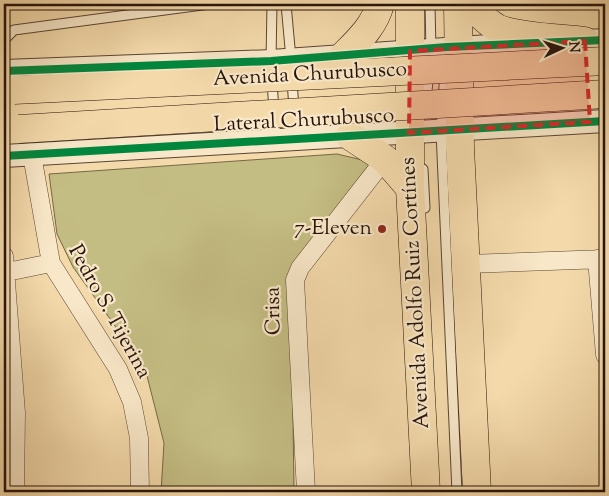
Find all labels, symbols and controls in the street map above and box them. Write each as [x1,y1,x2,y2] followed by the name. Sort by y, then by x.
[536,22,586,72] north arrow
[563,41,583,54] text: N
[212,55,408,95] street label: Avenida Churubusco
[213,101,395,141] street label: Lateral Churubusco
[394,156,438,430] street label: Avenida Adolfo Ruiz Cortínes
[294,214,372,244] place label: 7-Eleven
[376,223,388,235] marker: 7-Eleven
[60,240,158,385] street label: Pedro S. Tijerina
[259,286,289,335] street label: Crisa

